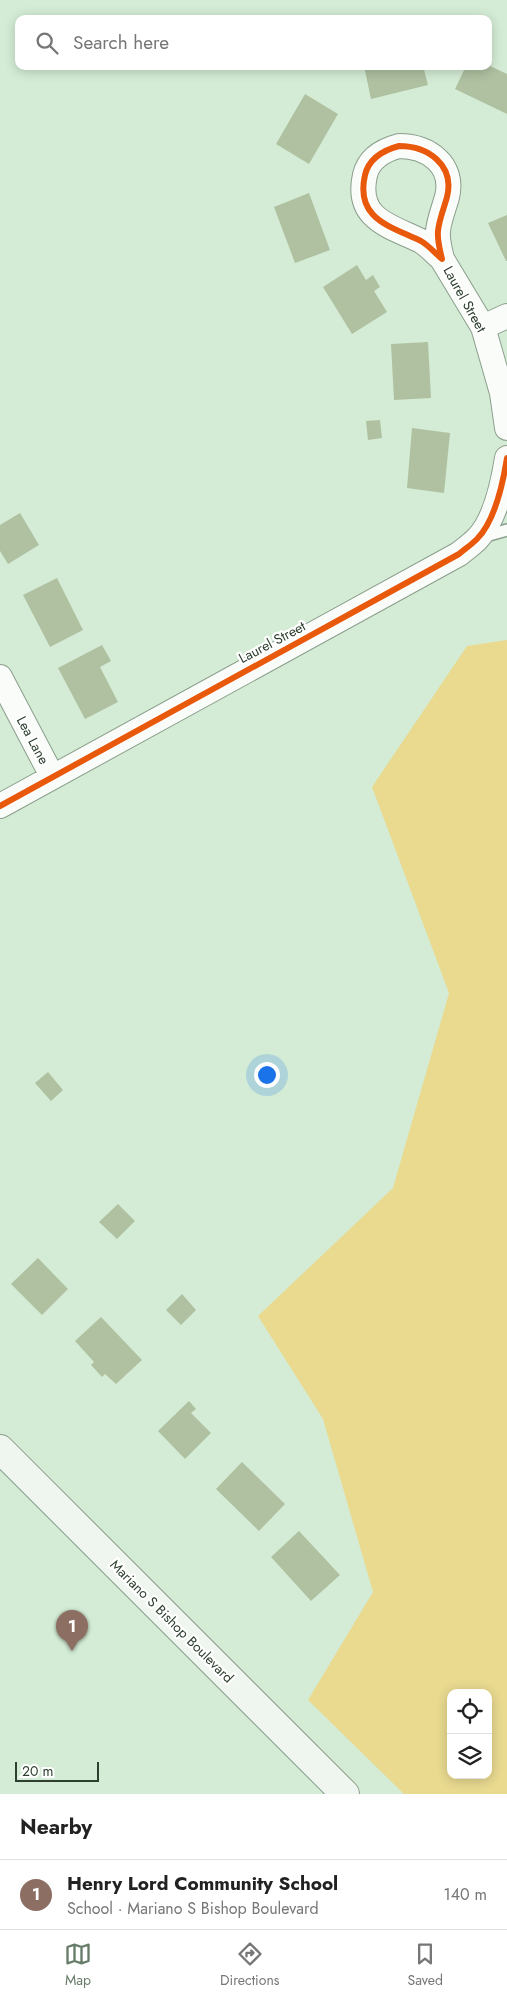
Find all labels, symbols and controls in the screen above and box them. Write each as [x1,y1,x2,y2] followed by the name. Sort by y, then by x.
[15,15,492,70] search box
[33,29,61,57] icon: search
[73,29,169,56] text: Search here
[439,262,492,336] street label: Laurel Street
[235,616,309,668] street label: Laurel Street
[12,712,54,768] street label: Lea Lane
[254,1062,280,1088] your location
[106,1555,238,1687] street label: Mariano S Bishop Boulevard
[56,1610,88,1651] pin: 1
[447,1689,492,1779] map controls
[447,1689,492,1734] button: locate
[447,1734,492,1779] button: layers
[15,1759,99,1782] scale bar
[22,1761,54,1781] text: 20 m
[20,1812,92,1842] text: Nearby
[67,1870,338,1897] text: Henry Lord Community School
[32,1883,40,1906] text: 1
[444,1883,487,1906] text: 140 m
[67,1897,319,1920] text: School · Mariano S Bishop Boulevard
[64,1940,92,1990] tab: Map
[220,1940,279,1990] tab: Directions
[407,1940,443,1990] tab: Saved

